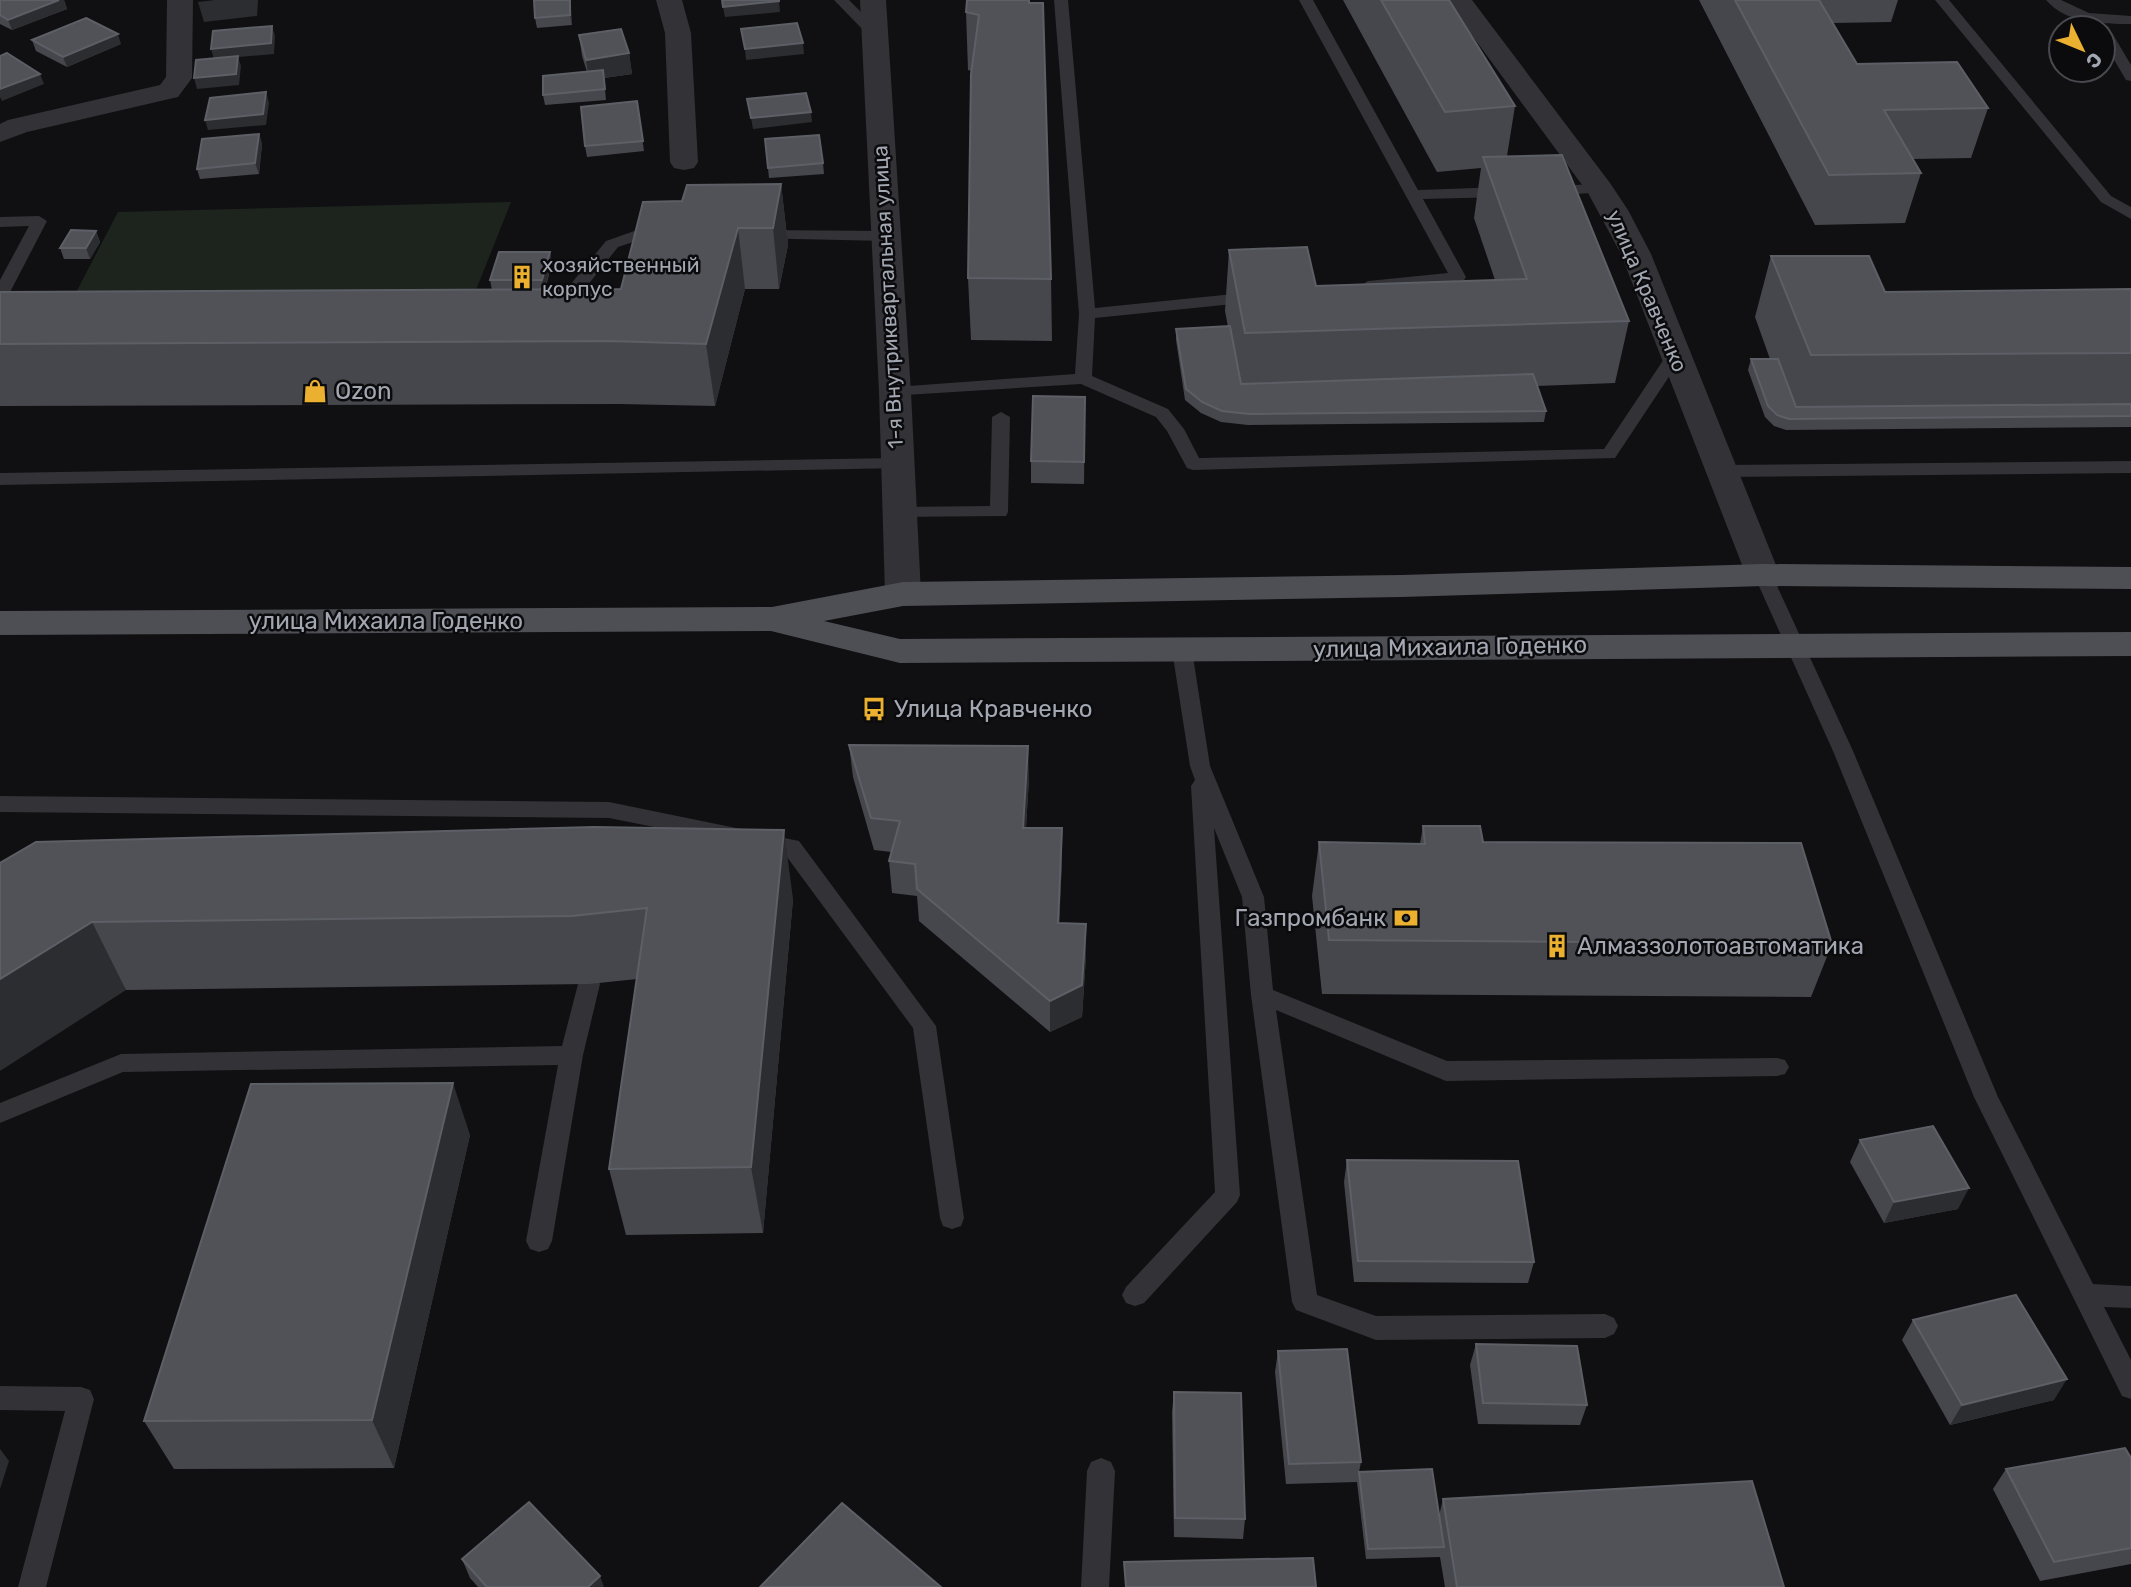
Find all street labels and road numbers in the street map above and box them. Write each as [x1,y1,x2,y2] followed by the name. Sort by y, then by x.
[867,145,908,449] street label: 1-я Внутриквартальная улица
[1602,206,1693,376] street label: улица Кравченко
[249,607,523,635] street label: улица Михаила Годенко
[1313,631,1587,663] street label: улица Михаила Годенко

